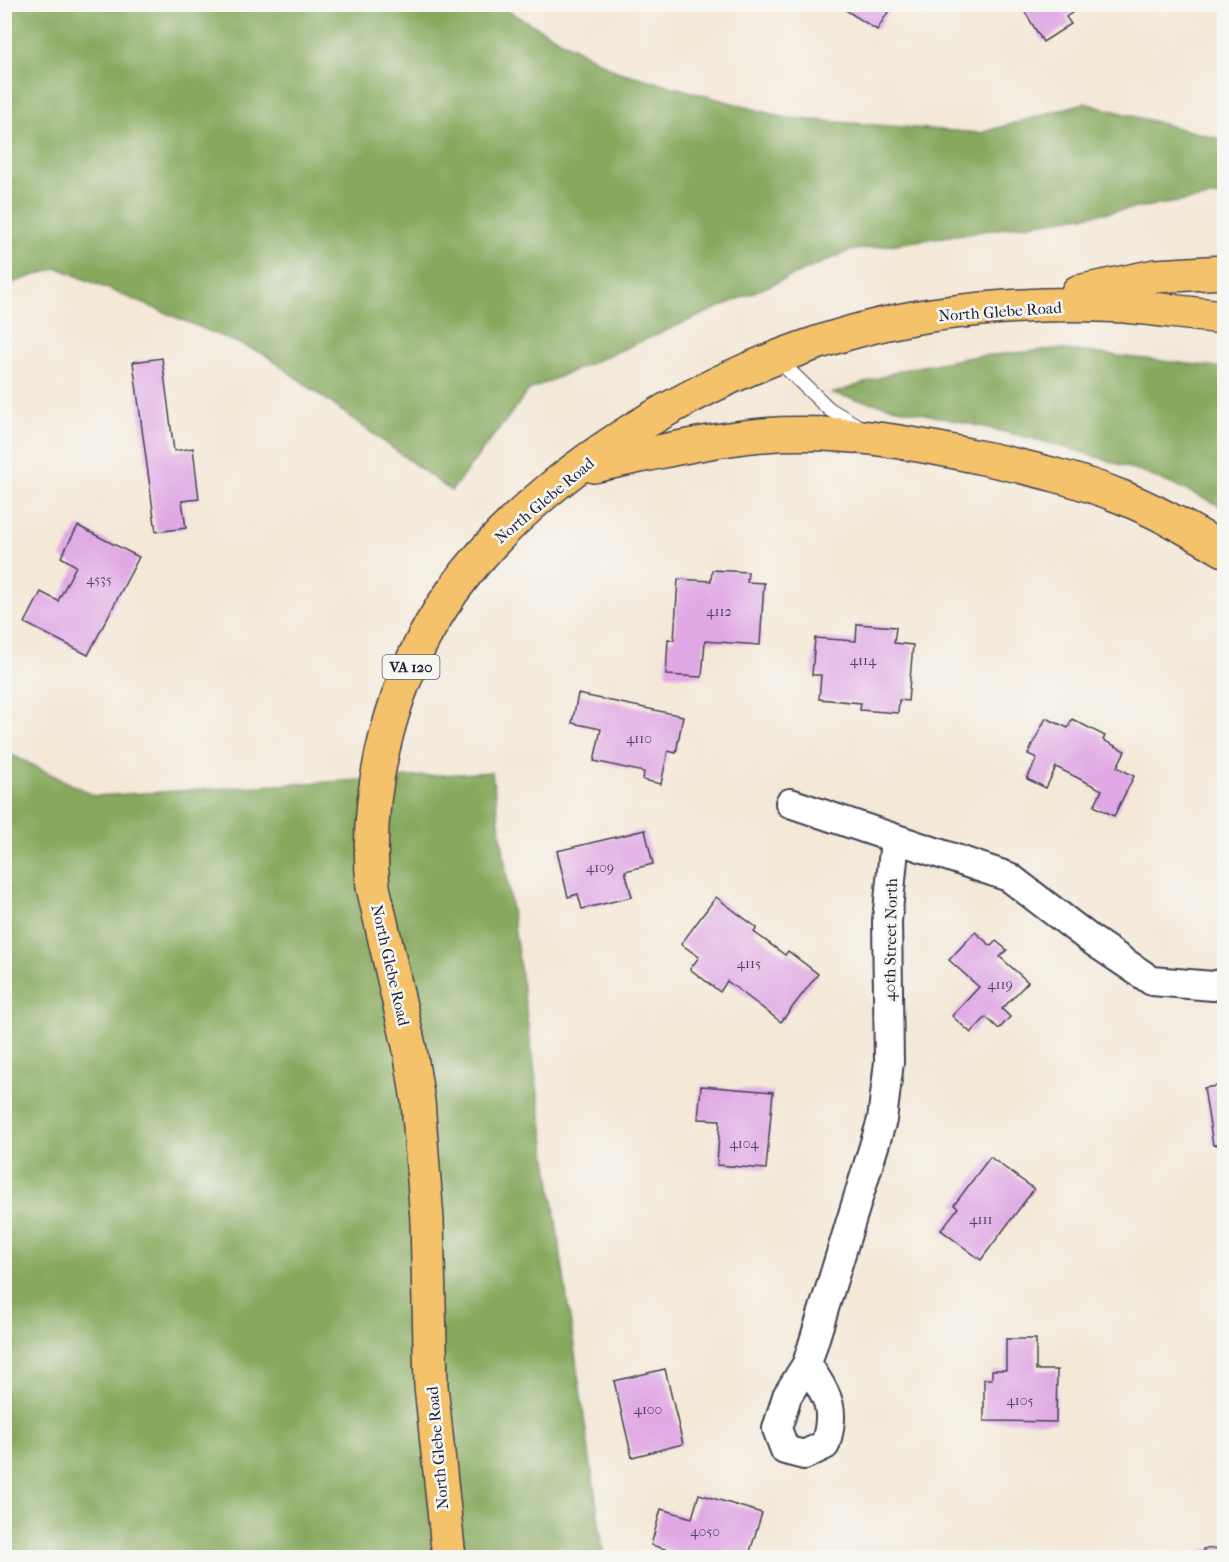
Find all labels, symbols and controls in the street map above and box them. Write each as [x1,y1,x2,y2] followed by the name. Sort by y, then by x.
[938,298,1063,325] street label: North Glebe Road
[491,453,598,547] street label: North Glebe Road
[86,571,112,588] house number: 4535
[706,603,732,620] house number: 4112
[850,652,877,669] house number: 4114
[382,655,440,679] road number: VA 120
[626,730,652,747] house number: 4110
[586,859,614,876] house number: 4109
[880,878,901,1002] street label: 40th Street North
[367,903,414,1028] street label: North Glebe Road
[737,955,761,972] house number: 4115
[987,976,1013,993] house number: 4119
[729,1135,759,1152] house number: 4104
[969,1211,993,1228] house number: 4111
[423,1385,452,1510] street label: North Glebe Road
[1007,1392,1033,1409] house number: 4105
[634,1401,662,1418] house number: 4100
[690,1523,720,1540] house number: 4050

